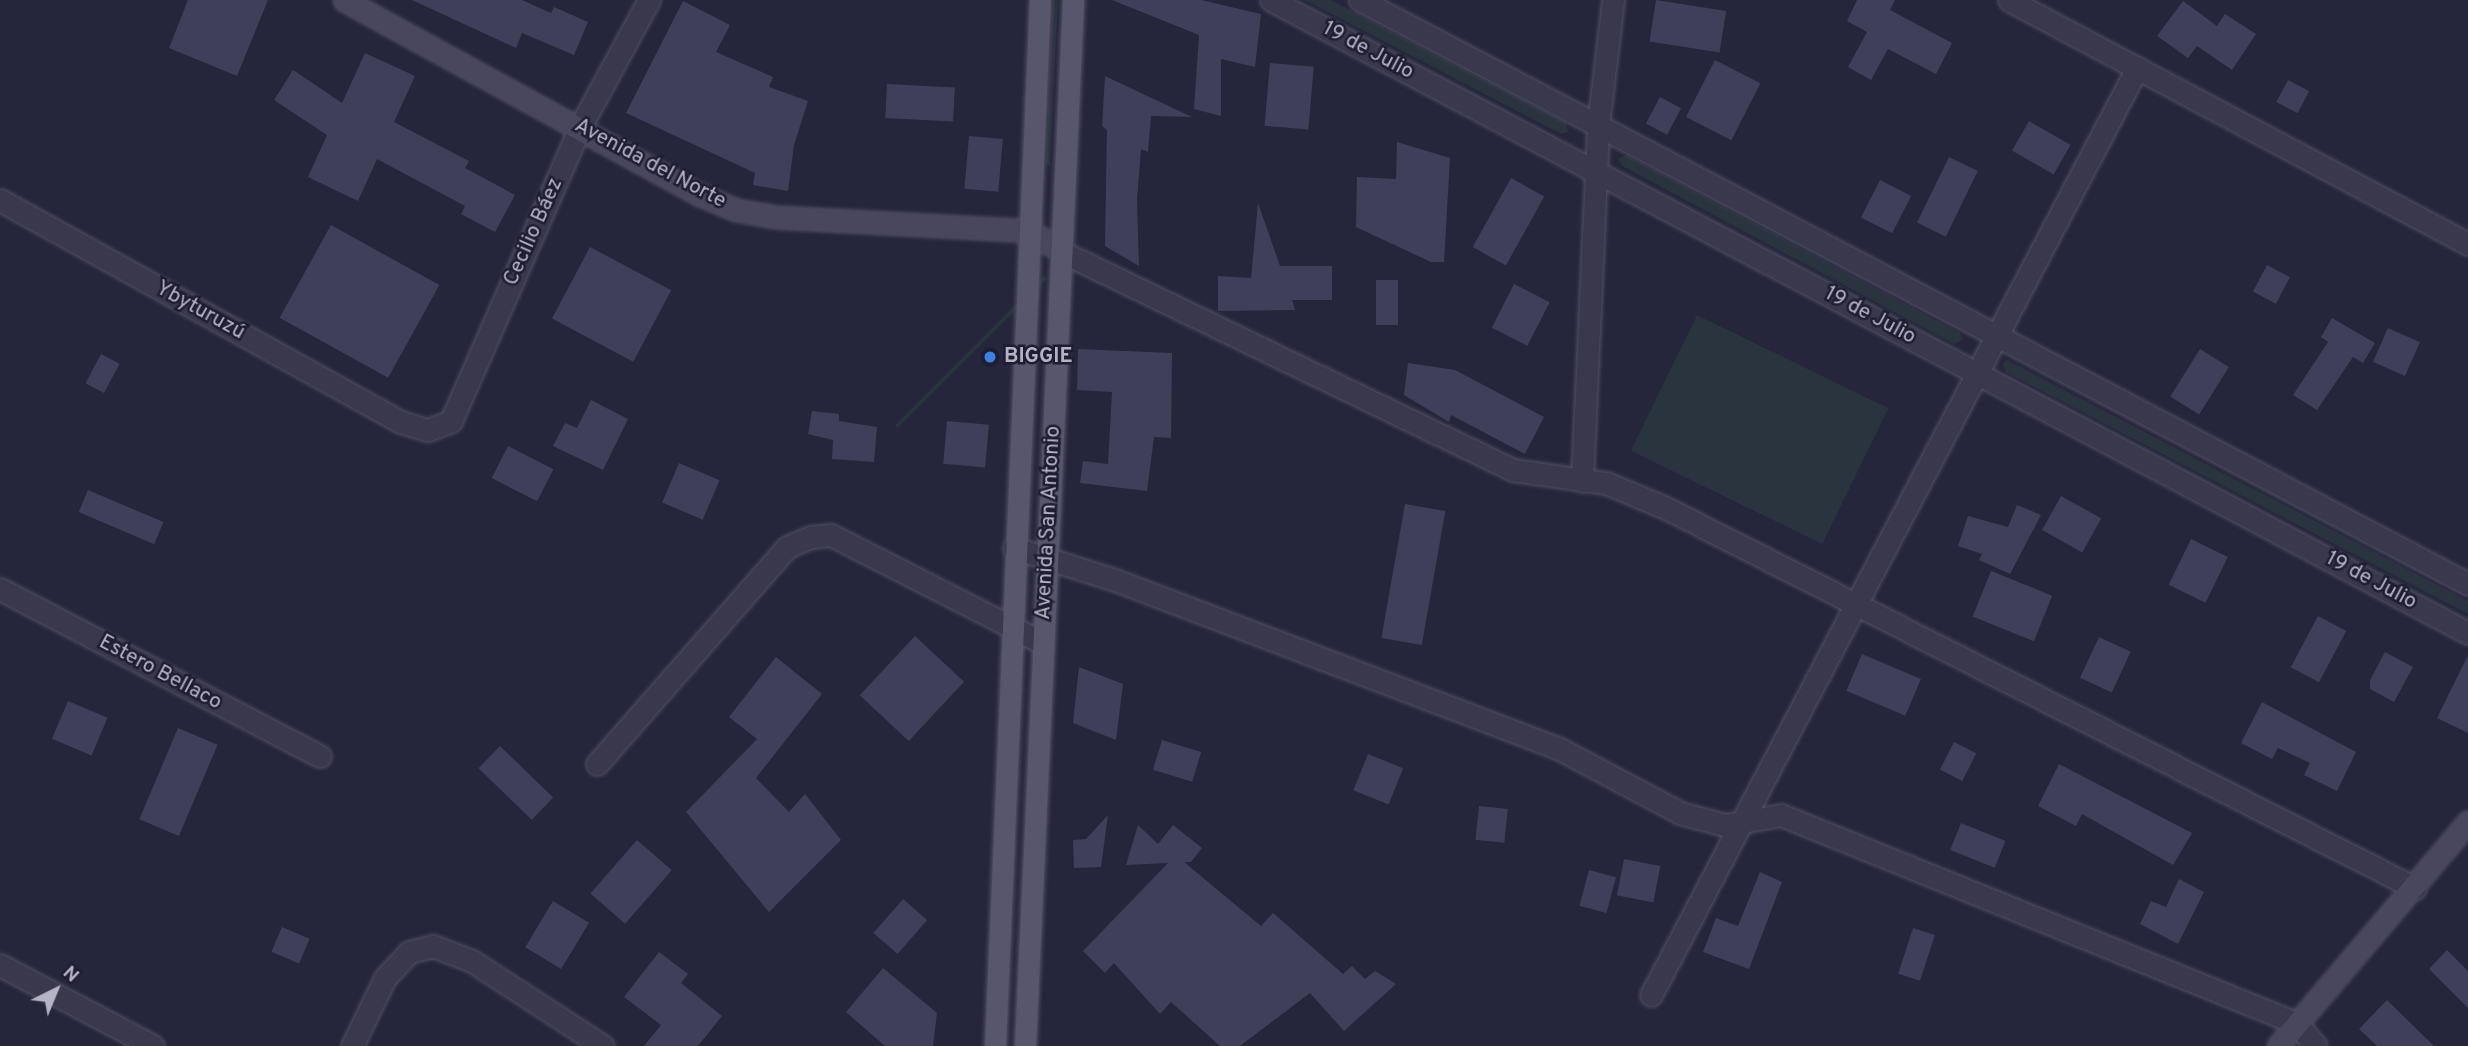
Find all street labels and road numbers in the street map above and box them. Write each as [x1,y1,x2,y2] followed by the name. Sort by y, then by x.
[1318,17,1418,85] street label: 19 de Julio
[570,113,730,215] street label: Avenida del Norte
[499,174,569,290] street label: Cecilio Báez
[151,276,249,346] street label: Ybyturuzú
[1820,282,1920,350] street label: 19 de Julio
[1031,425,1067,621] street label: Avenida San Antonio
[2321,547,2421,615] street label: 19 de Julio
[94,630,226,716] street label: Estero Bellaco

